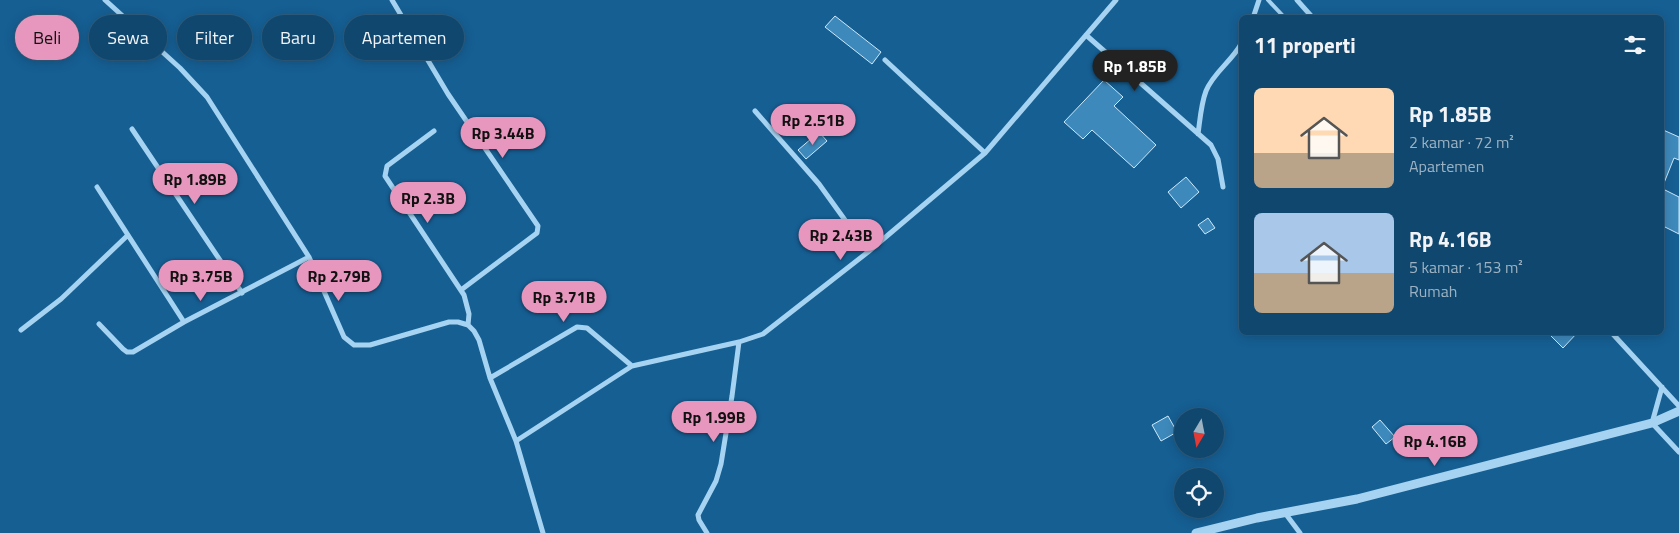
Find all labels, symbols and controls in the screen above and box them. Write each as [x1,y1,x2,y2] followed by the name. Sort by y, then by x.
[15,15,79,60] chip: Beli
[89,15,167,60] chip: Sewa
[177,15,252,60] chip: Filter
[262,15,334,60] chip: Baru
[344,15,464,60] chip: Apartemen
[1254,29,1356,61] text: 11 properti
[1621,31,1649,59] icon: filters
[1083,49,1187,92] pin: Rp 1.85B
[1104,54,1166,78] text: Rp 1.85B
[1409,98,1492,130] text: Rp 1.85B
[761,104,865,146] pin: Rp 2.51B
[782,108,844,132] text: Rp 2.51B
[1294,108,1354,168] icon: home
[451,116,555,159] pin: Rp 3.44B
[472,121,534,145] text: Rp 3.44B
[1409,130,1514,154] text: 2 kamar · 72 m²
[1409,154,1484,178] text: Apartemen
[143,162,247,205] pin: Rp 1.89B
[164,167,226,191] text: Rp 1.89B
[382,182,474,224] pin: Rp 2.3B
[401,186,455,210] text: Rp 2.3B
[789,218,893,261] pin: Rp 2.43B
[810,223,872,247] text: Rp 2.43B
[1409,223,1492,255] text: Rp 4.16B
[1294,233,1354,293] icon: home
[1409,255,1523,279] text: 5 kamar · 153 m²
[149,260,253,302] pin: Rp 3.75B
[287,260,391,302] pin: Rp 2.79B
[170,264,232,288] text: Rp 3.75B
[308,264,370,288] text: Rp 2.79B
[1409,279,1457,303] text: Rumah
[512,280,616,323] pin: Rp 3.71B
[533,285,595,309] text: Rp 3.71B
[662,400,766,443] pin: Rp 1.99B
[683,405,745,429] text: Rp 1.99B
[1174,408,1224,458] north arrow
[1174,408,1224,518] map controls
[1383,424,1487,467] pin: Rp 4.16B
[1404,429,1466,453] text: Rp 4.16B
[1174,468,1224,518] button: locate

